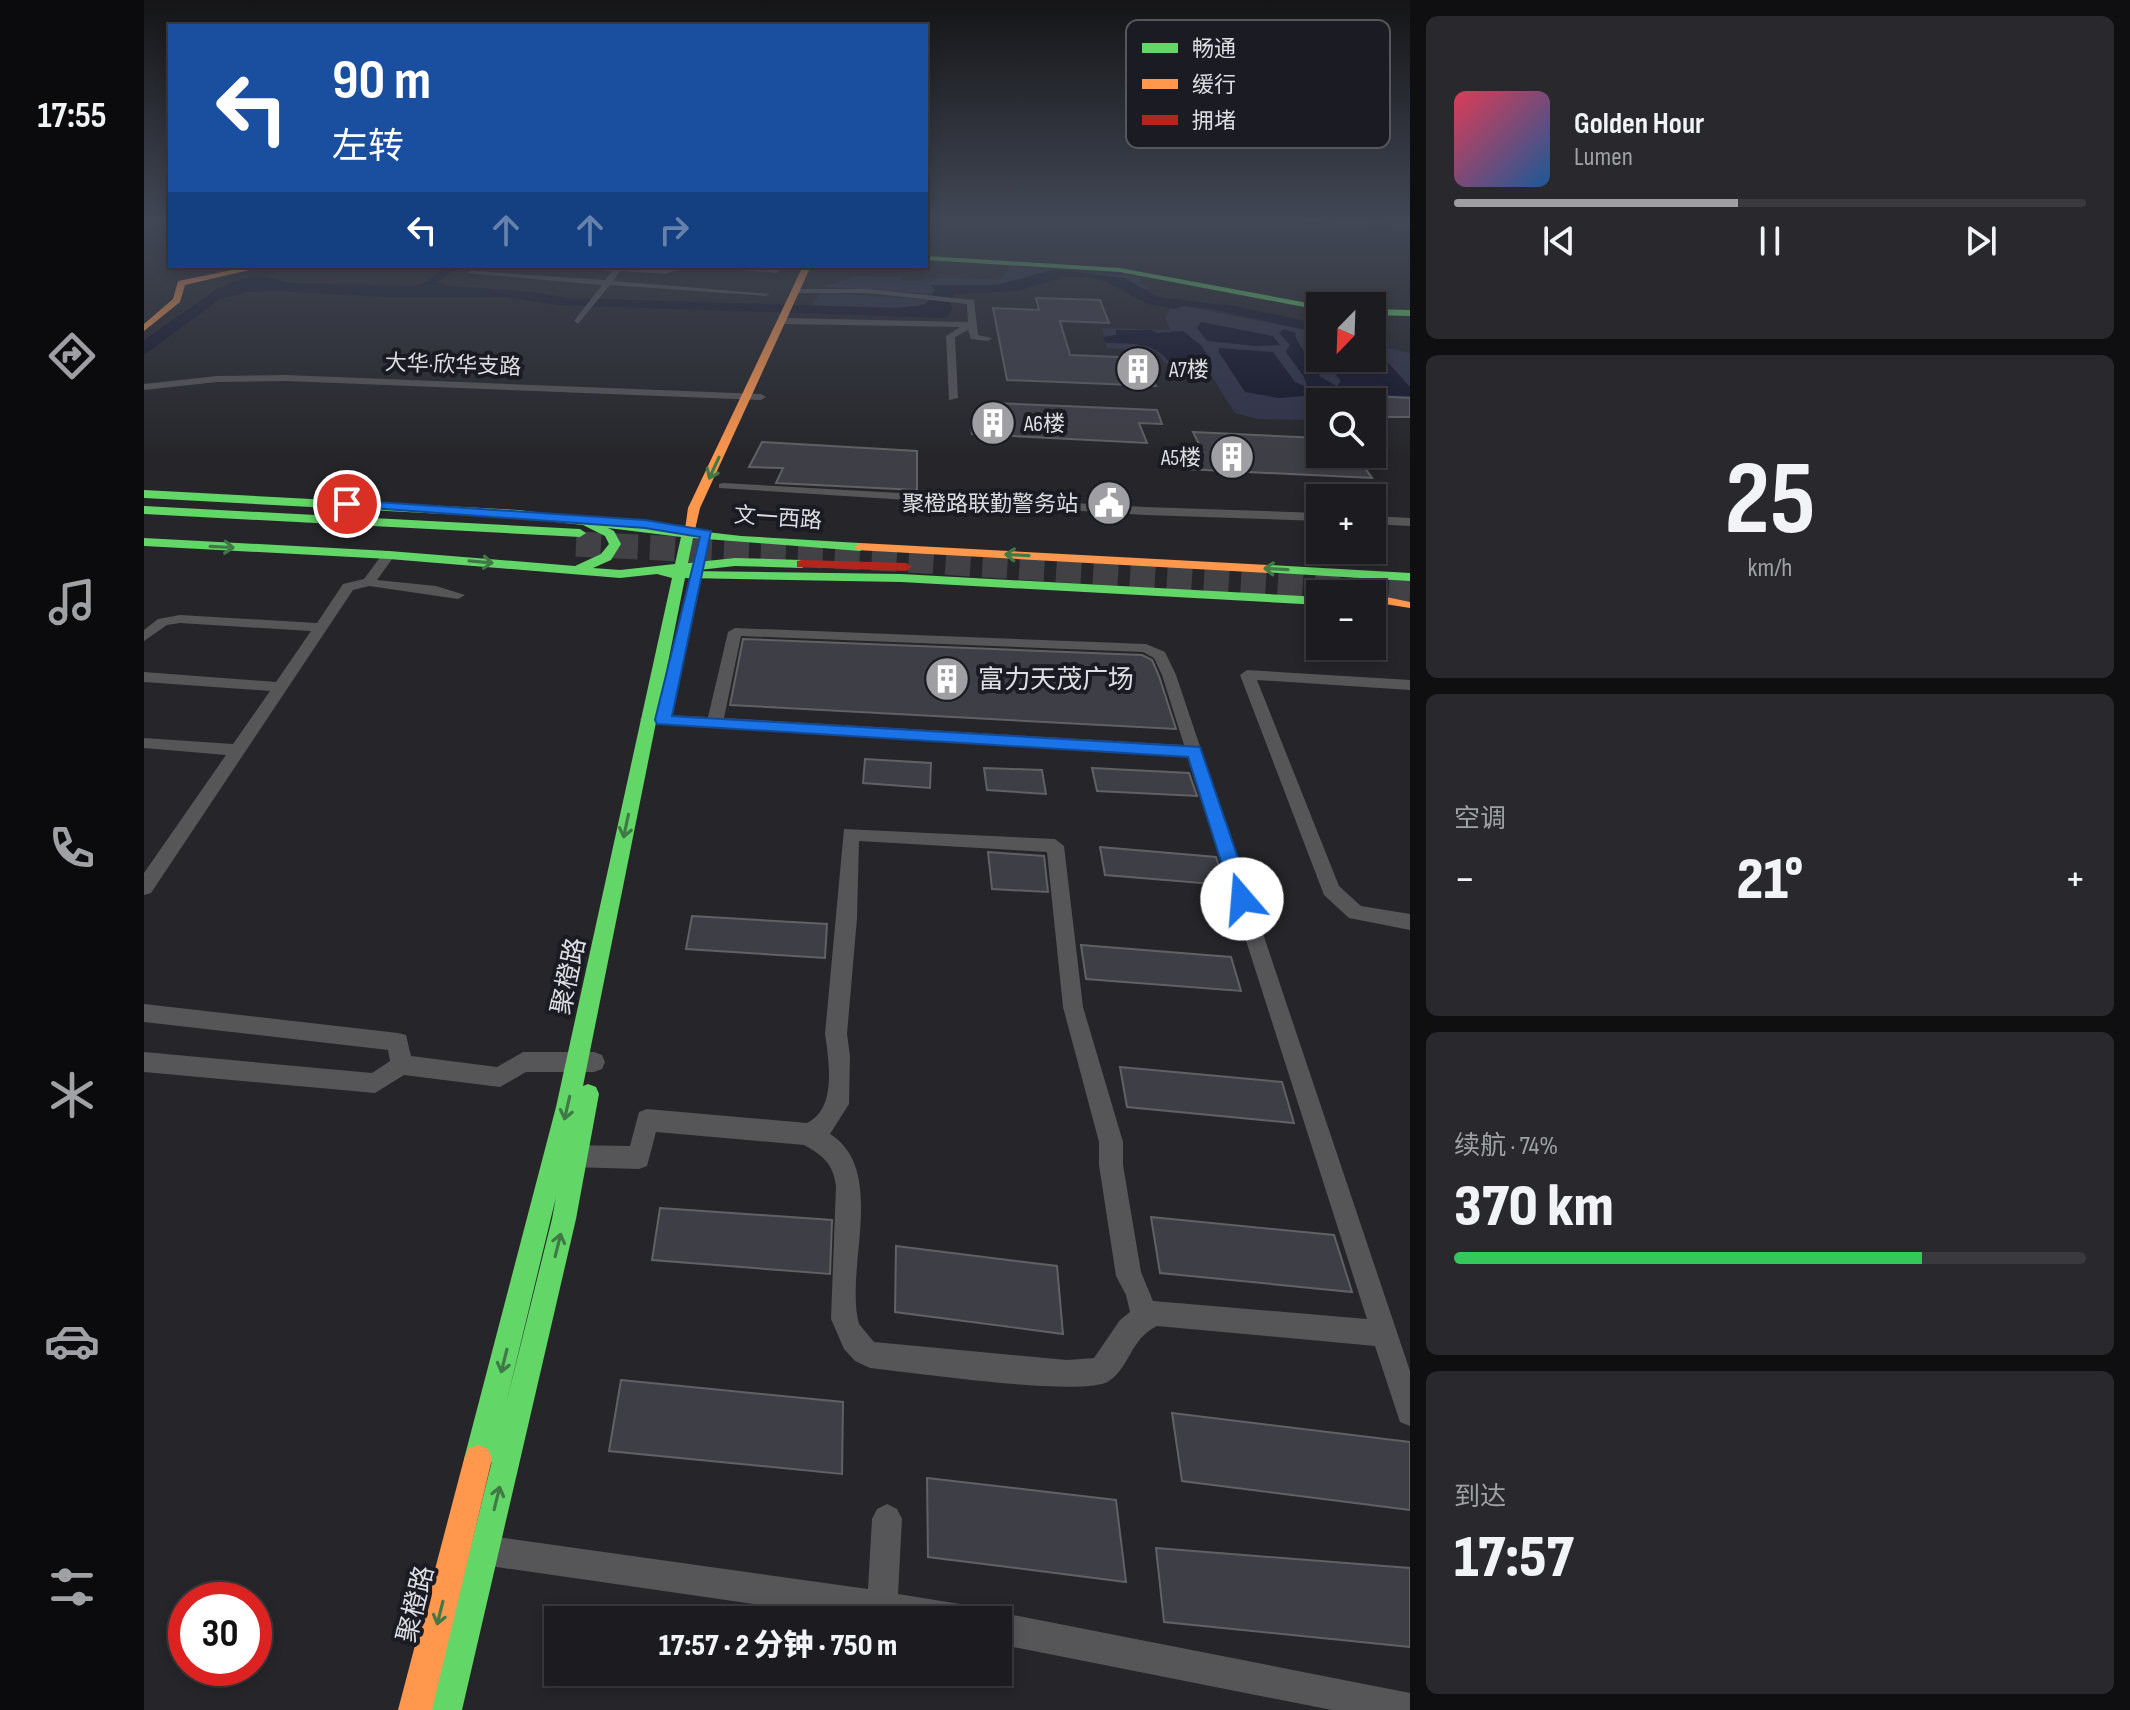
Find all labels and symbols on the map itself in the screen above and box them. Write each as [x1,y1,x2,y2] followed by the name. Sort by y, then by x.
[1126,20,1390,148] legend
[1192,36,1236,63] text: 畅通
[1192,72,1236,99] text: 缓行
[1192,108,1236,135] text: 拥堵
[1306,292,1386,372] north arrow
[1114,345,1162,393] building icon: A7楼
[384,350,522,381] street label: 大华·欣华支路
[1168,357,1209,384] place label: A7楼
[969,399,1017,447] building icon: A6楼
[1023,411,1065,438] place label: A6楼
[1208,433,1256,481] building icon: A5楼
[1160,445,1201,472] place label: A5楼
[706,455,721,479] one-way arrow
[313,470,381,538] pin
[1085,479,1133,527] public building icon: 聚橙路联勤警务站
[902,491,1078,518] place label: 聚橙路联勤警务站
[733,502,823,535] street label: 文一西路
[208,539,235,554] one-way arrow
[1004,547,1031,562] one-way arrow
[467,555,494,570] one-way arrow
[1263,561,1290,576] one-way arrow
[923,655,971,703] building icon: 富力天茂广场
[978,665,1134,696] place label: 富力天茂广场
[618,813,633,839] one-way arrow
[1200,857,1284,941] position arrow
[546,935,593,1018] street label: 聚橙路
[559,1095,574,1121] one-way arrow
[551,1233,566,1259] one-way arrow
[495,1347,510,1373] one-way arrow
[490,1486,505,1511] one-way arrow
[392,1563,441,1646] street label: 聚橙路
[168,1582,272,1686] speed limit sign: 30
[432,1599,447,1625] one-way arrow

